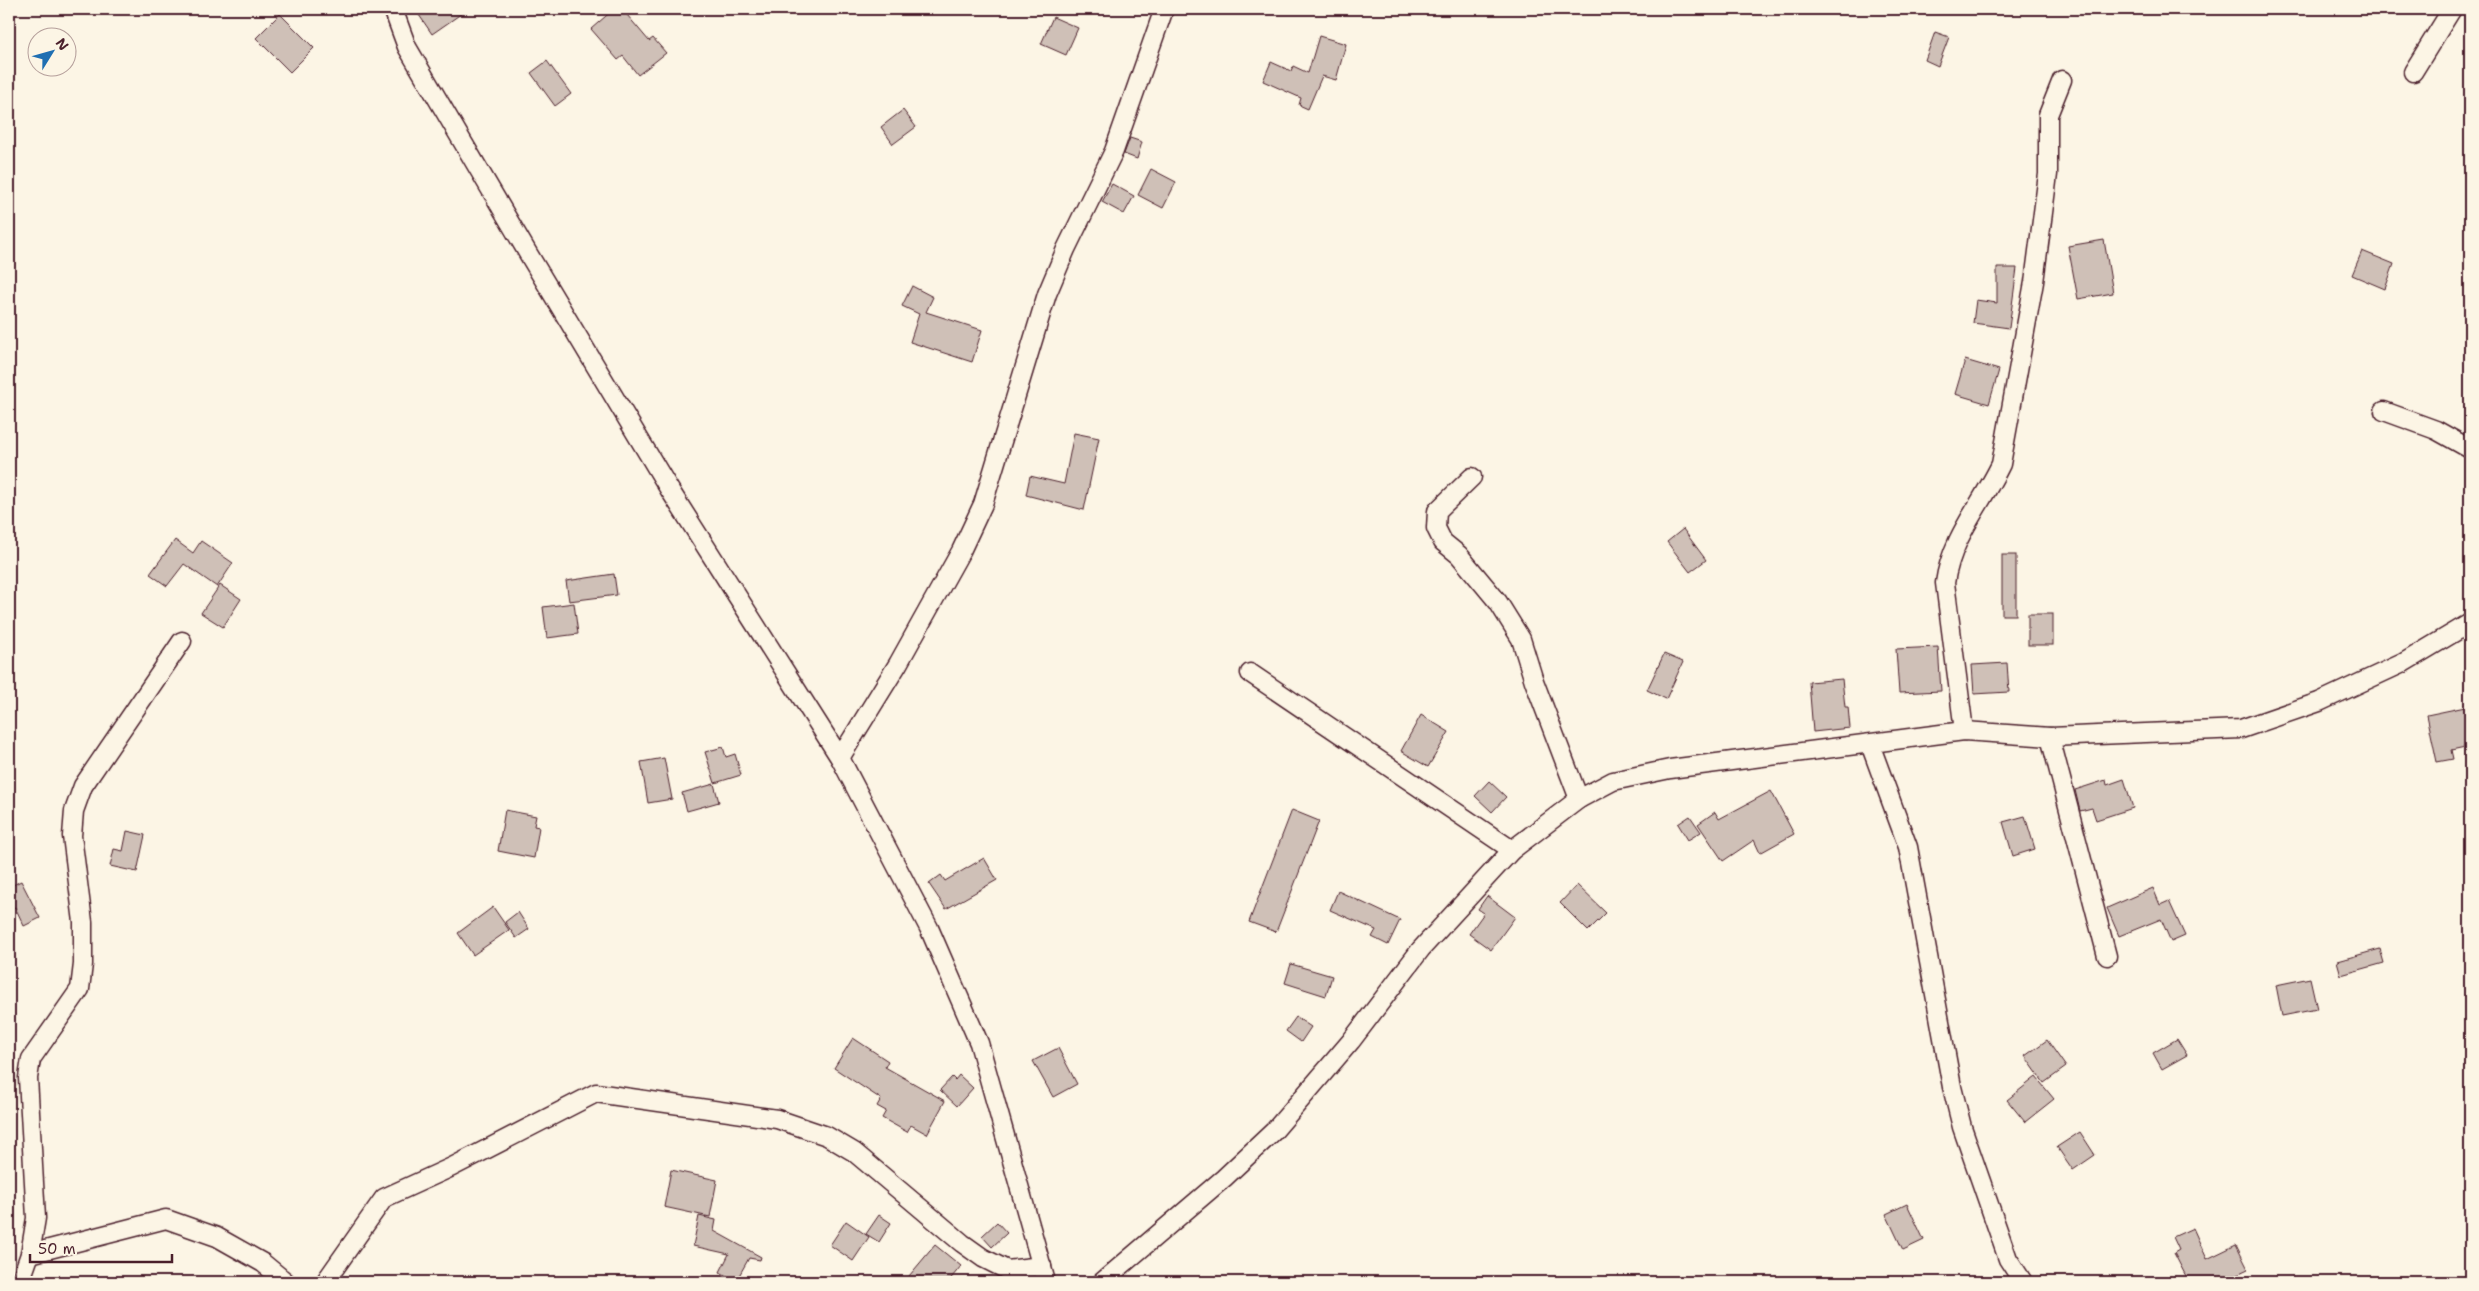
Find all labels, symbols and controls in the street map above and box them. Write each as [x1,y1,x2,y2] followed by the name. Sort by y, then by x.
[28,28,78,78] north arrow
[52,34,73,54] text: N
[30,1231,172,1263] scale bar
[38,1239,76,1259] text: 50 m

